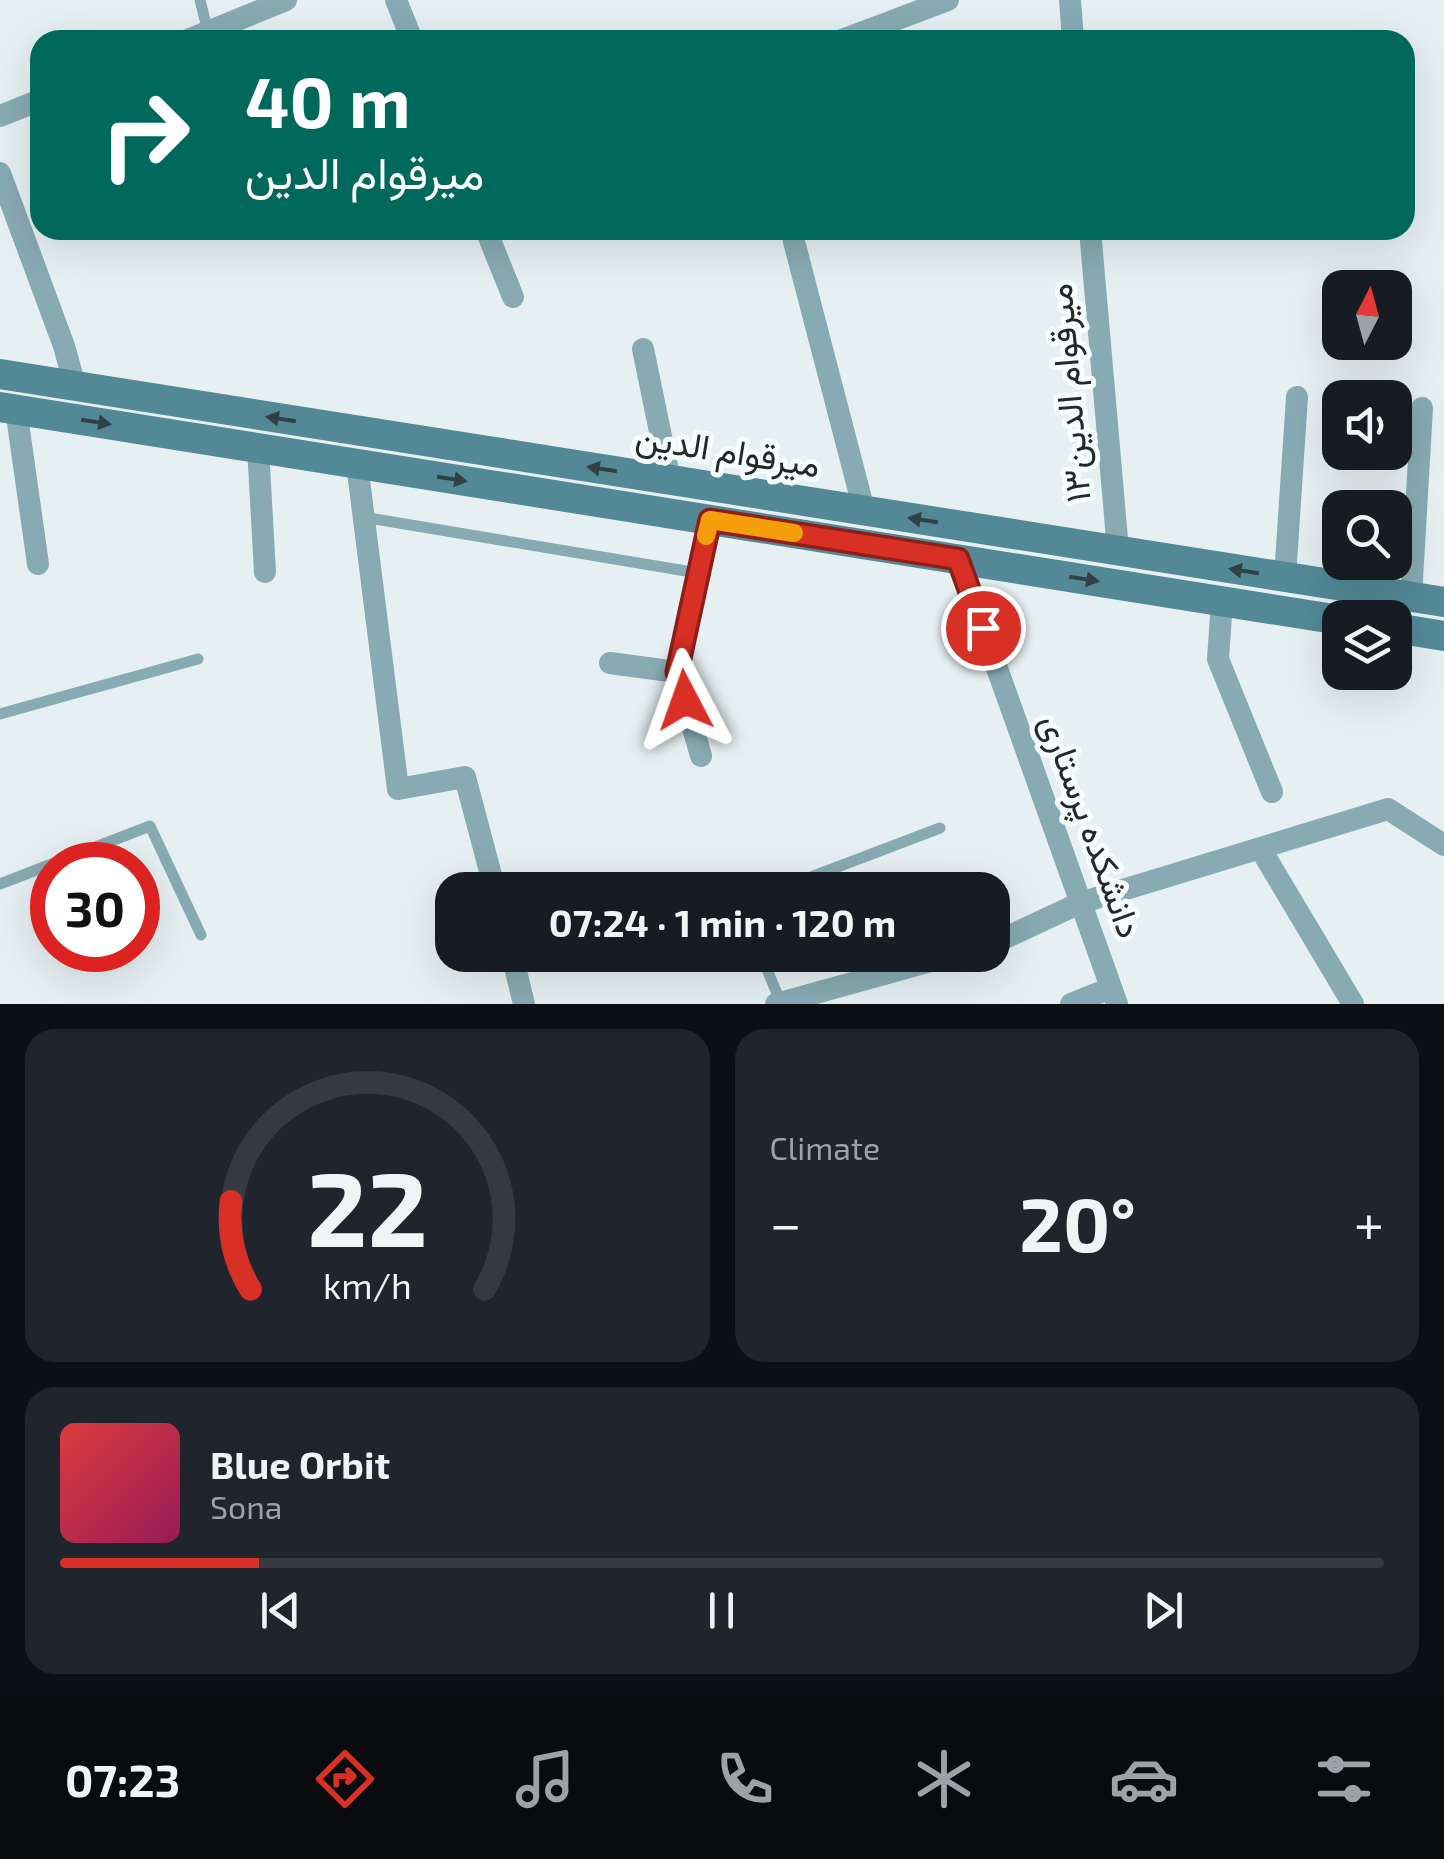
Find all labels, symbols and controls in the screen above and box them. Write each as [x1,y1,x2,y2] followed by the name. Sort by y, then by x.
[245,58,411,142] text: 40 m
[80,70,210,200] icon: right
[245,144,484,198] text: میرقوام الدین
[1322,270,1412,360] north arrow
[1322,270,1412,690] map controls
[1037,282,1101,504] street label: میرقوام الدین۱۳
[1322,380,1412,470] button: sound
[265,411,296,426] one-way arrow
[632,414,824,488] street label: میرقوام الدین
[81,415,113,431] one-way arrow
[586,461,617,476] one-way arrow
[437,471,468,487] one-way arrow
[1322,490,1412,580] button: search
[907,511,938,527] one-way arrow
[1228,562,1259,578] one-way arrow
[1069,572,1100,588] one-way arrow
[941,586,1026,671] pin
[1322,600,1412,690] button: layers
[956,601,1011,656] icon: arrive
[633,648,737,752] position arrow
[1028,708,1153,944] street label: دانشکده پرستاری
[30,842,160,972] speed limit sign: 30
[549,899,896,945] text: 07:24 · 1 min · 120 m
[770,1128,880,1166] text: Climate
[307,1143,428,1268] text: 22
[1019,1177,1136,1267] text: 20°
[770,1189,802,1255] text: −
[1354,1189,1384,1255] text: +
[323,1263,412,1306] text: km/h
[210,1441,390,1487] text: Blue Orbit
[210,1487,282,1525] text: Sona
[253,1583,308,1638] icon: previous
[694,1583,749,1638] icon: pause
[1136,1583,1191,1638] icon: next
[310,1744,380,1814] icon: directions
[510,1744,580,1814] icon: music
[710,1744,780,1814] icon: phone
[909,1744,979,1814] icon: climate
[1109,1744,1179,1814] icon: car
[1309,1744,1379,1814] icon: filters
[65,1752,180,1806] text: 07:23

